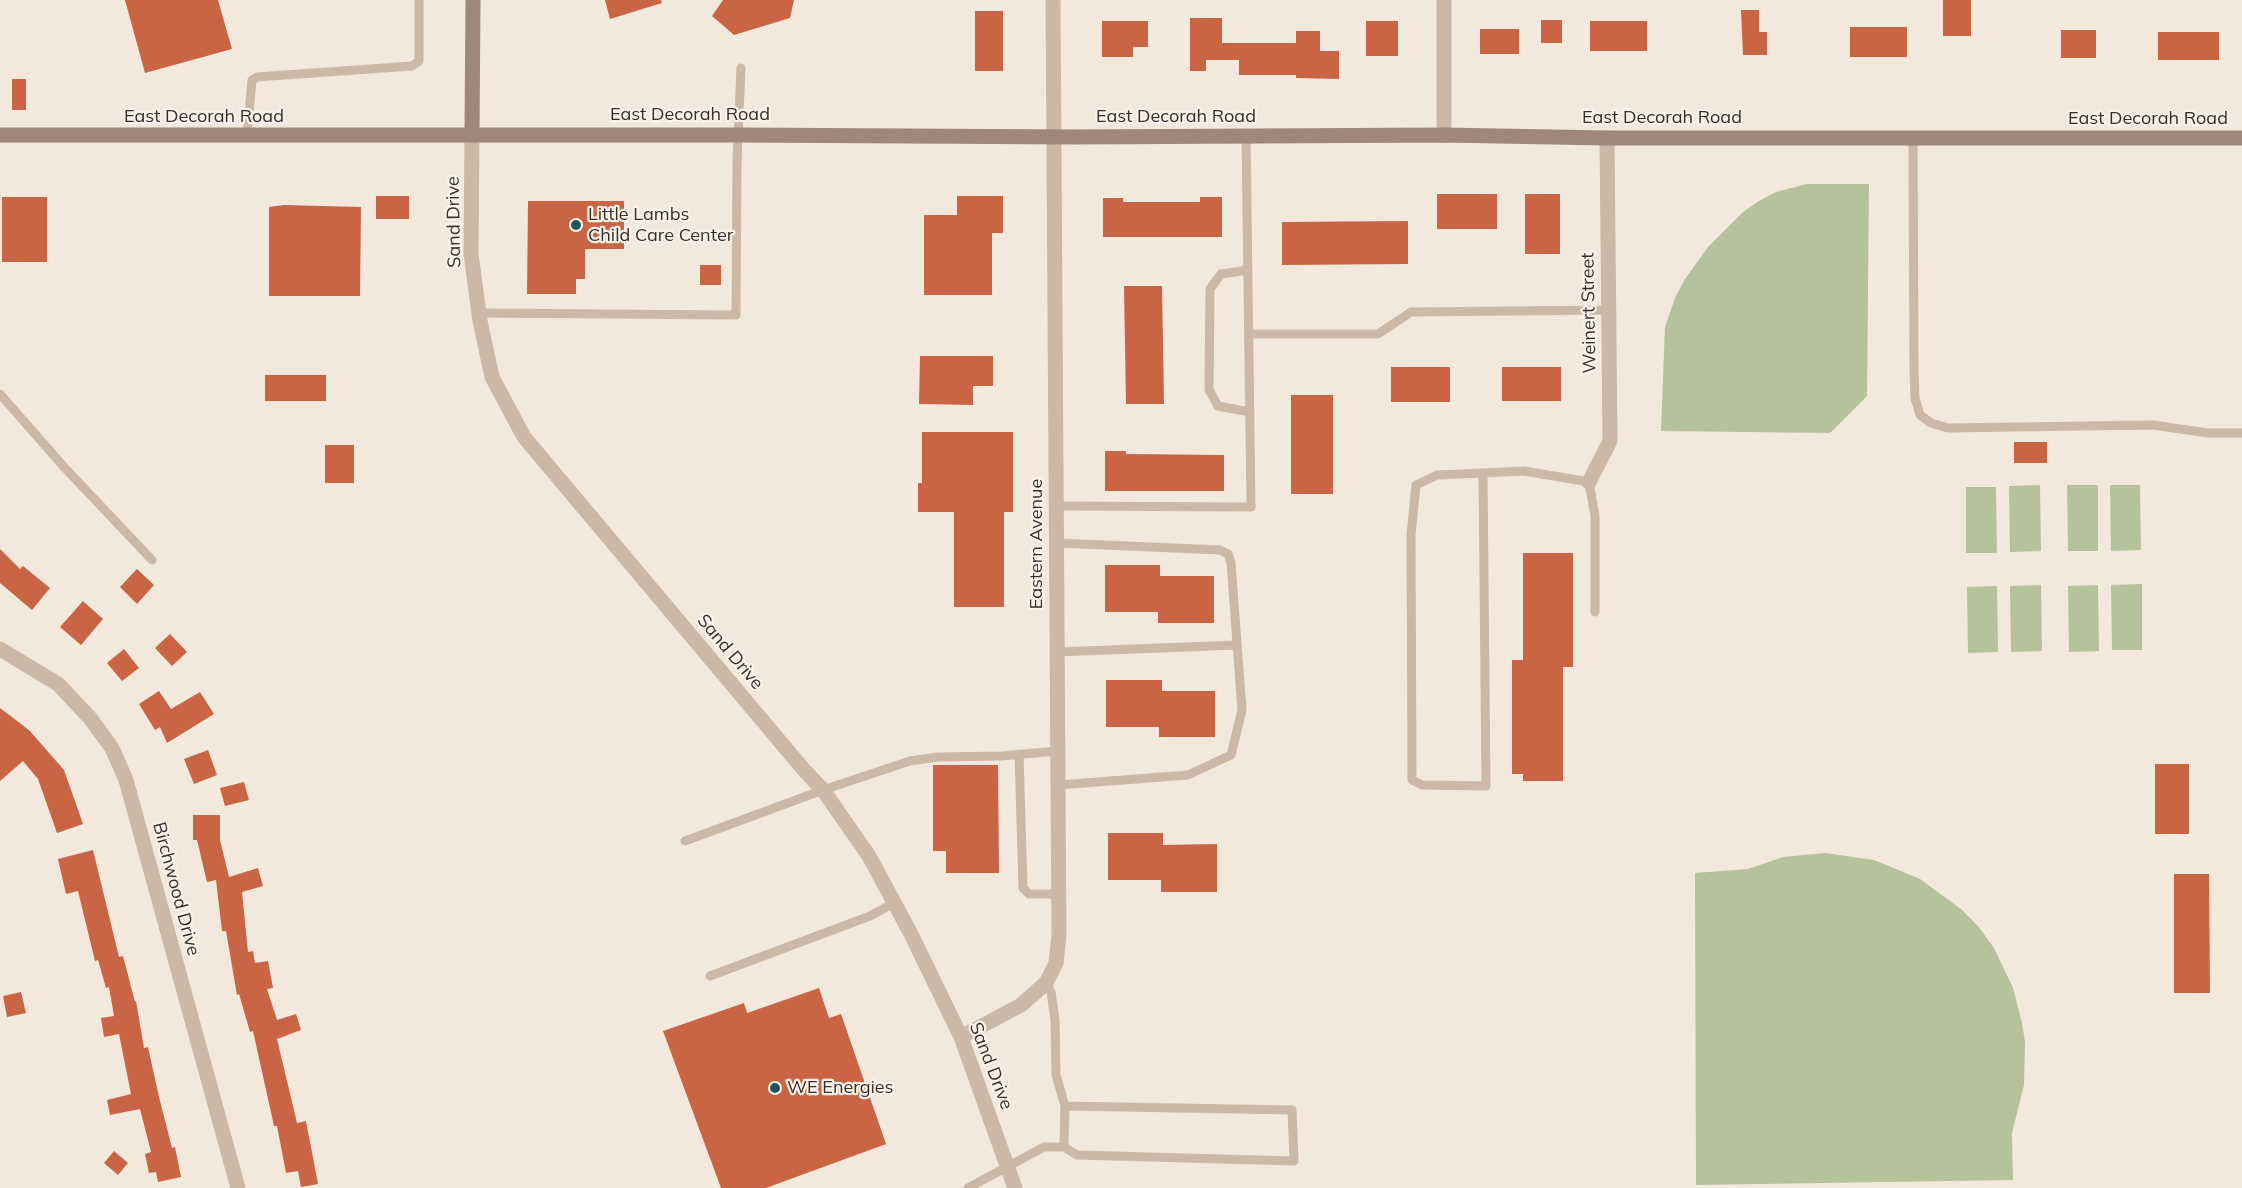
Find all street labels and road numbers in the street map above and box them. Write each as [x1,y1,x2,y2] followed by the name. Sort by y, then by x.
[610,104,770,126] street label: East Decorah Road
[124,106,284,128] street label: East Decorah Road
[1096,106,1256,128] street label: East Decorah Road
[1582,107,1742,129] street label: East Decorah Road
[2068,108,2228,130] street label: East Decorah Road
[442,176,466,268] street label: Sand Drive
[1577,252,1601,374] street label: Weinert Street
[1026,479,1048,609] street label: Eastern Avenue
[692,610,768,694] street label: Sand Drive
[148,820,204,958] street label: Birchwood Drive
[965,1019,1017,1113] street label: Sand Drive

